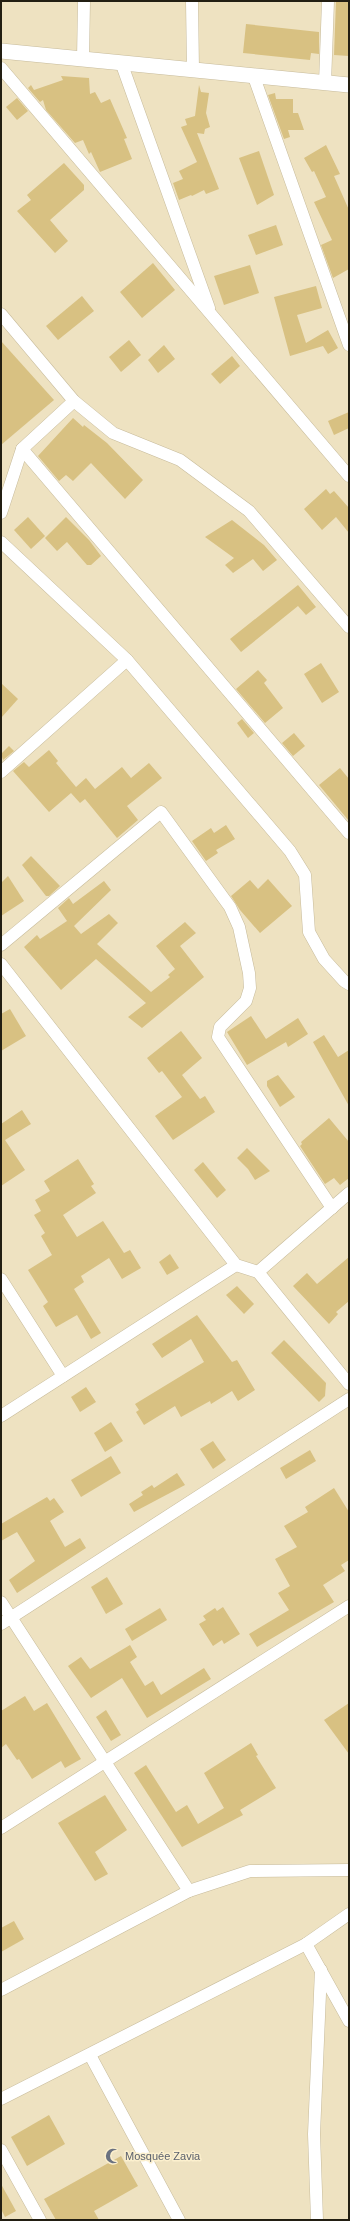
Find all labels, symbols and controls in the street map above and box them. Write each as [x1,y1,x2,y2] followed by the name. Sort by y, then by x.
[104,2147,122,2165] mosque icon: Mosquée Zavia
[125,2150,201,2162] place label: Mosquée Zavia

